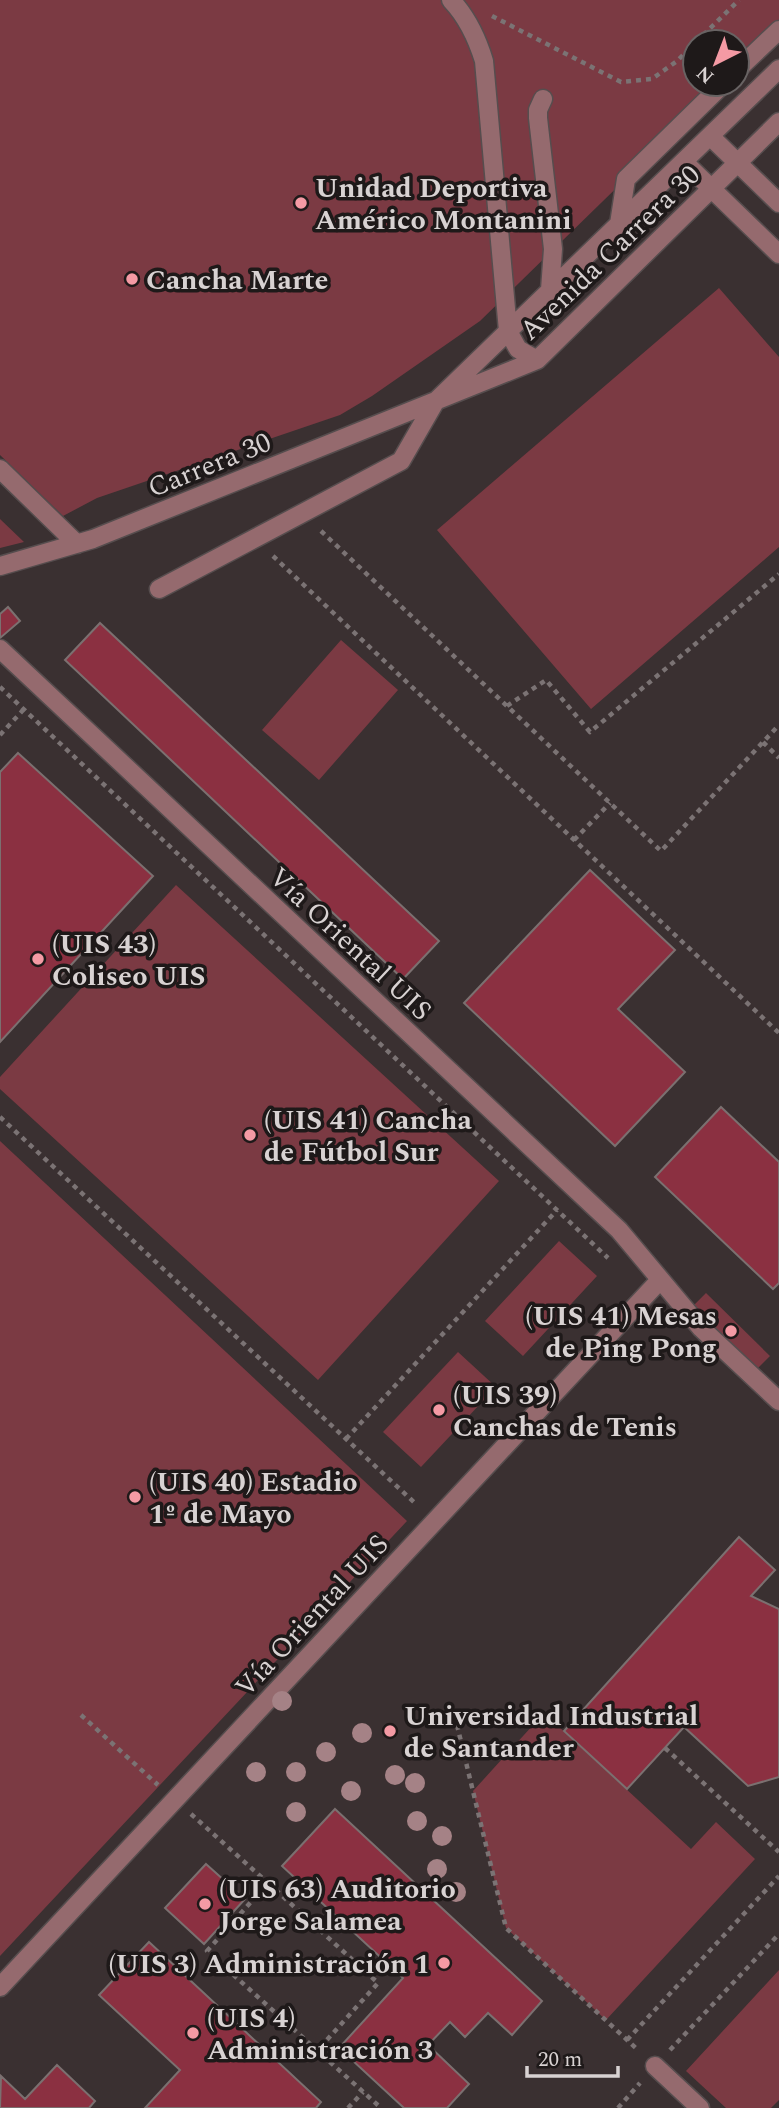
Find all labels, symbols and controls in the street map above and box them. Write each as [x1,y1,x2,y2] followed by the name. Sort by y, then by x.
[681,28,751,98] north arrow
[690,59,721,90] text: N
[509,155,711,351] street label: Avenida Carrera 30
[315,167,572,242] place label: Unidad Deportiva Américo Montanini
[293,195,309,211] marker: Unidad Deportiva Américo Montanini
[146,259,328,302] place label: Cancha Marte
[124,271,140,287] marker: Cancha Marte
[141,421,278,510] street label: Carrera 30
[259,857,441,1031] street label: Vía Oriental UIS
[52,923,206,998] place label: (UIS 43) Coliseo UIS
[30,951,46,967] marker: (UIS 43) Coliseo UIS
[264,1099,472,1174] place label: (UIS 41) Cancha de Fútbol Sur
[242,1127,258,1143] marker: (UIS 41) Cancha de Fútbol Sur
[525,1295,717,1370] place label: (UIS 41) Mesas de Ping Pong
[723,1323,739,1339] marker: (UIS 41) Mesas de Ping Pong
[453,1374,677,1449] place label: (UIS 39) Canchas de Tenis
[431,1402,447,1418] marker: (UIS 39) Canchas de Tenis
[149,1461,358,1536] place label: (UIS 40) Estadio 1º de Mayo
[127,1489,143,1505] marker: (UIS 40) Estadio 1º de Mayo
[225,1525,399,1707] street label: Vía Oriental UIS
[404,1695,698,1770] place label: Universidad Industrial de Santander
[382,1723,398,1739] marker: Universidad Industrial de Santander
[219,1868,456,1943] place label: (UIS 63) Auditorio Jorge Salamea
[197,1896,213,1912] marker: (UIS 63) Auditorio Jorge Salamea
[108,1943,430,1986] place label: (UIS 3) Administración 1
[436,1955,452,1971] marker: (UIS 3) Administración 1
[207,1997,433,2072] place label: (UIS 4) Administración 3
[185,2025,201,2041] marker: (UIS 4) Administración 3
[527,2035,618,2078] scale bar
[538,2044,582,2076] text: 20 m

